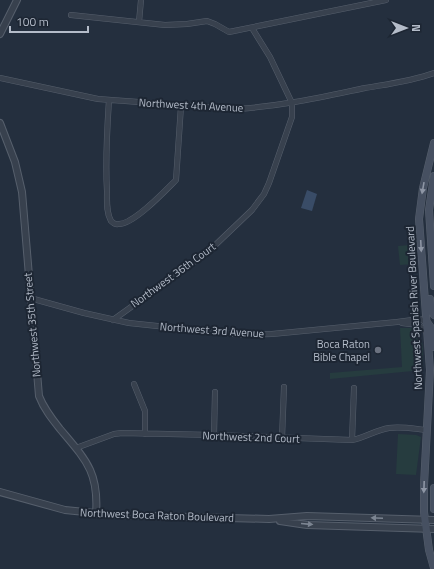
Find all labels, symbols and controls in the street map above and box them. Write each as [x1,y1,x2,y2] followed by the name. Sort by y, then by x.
[10,8,88,34] scale bar
[386,8,426,48] north arrow
[16,12,49,31] text: 100 m
[408,24,424,32] text: N
[138,94,244,116] street label: Northwest 4th Avenue
[419,182,425,195] one-way arrow
[402,226,426,390] street label: Northwest Spanish River Boulevard
[127,239,219,311] street label: Northwest 36th Court
[418,240,424,253] one-way arrow
[19,272,45,378] street label: Northwest 35th Street
[159,318,265,342] street label: Northwest 3rd Avenue
[313,336,370,365] place label: Boca Raton Bible Chapel
[373,345,383,355] marker: Boca Raton Bible Chapel
[202,427,300,447] street label: Northwest 2nd Court
[421,481,428,493] one-way arrow
[80,504,235,526] street label: Northwest Boca Raton Boulevard
[370,515,383,521] one-way arrow
[301,521,313,528] one-way arrow

